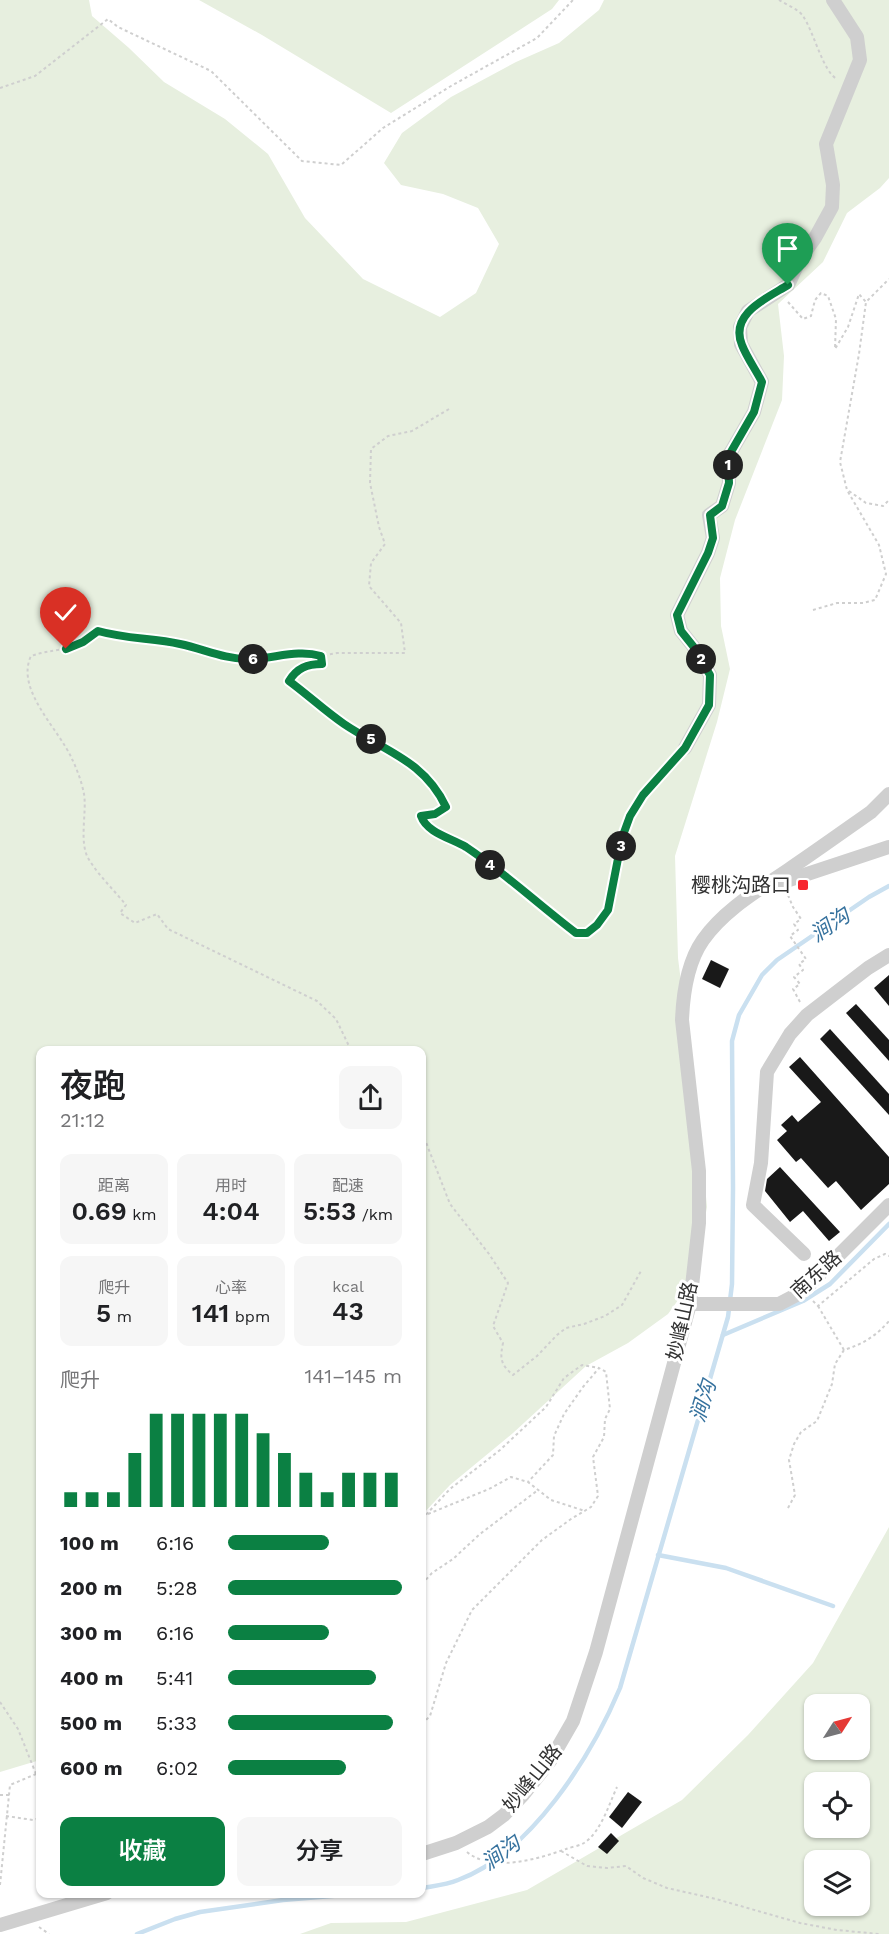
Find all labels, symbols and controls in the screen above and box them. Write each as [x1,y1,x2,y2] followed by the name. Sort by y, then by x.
[762,223,813,285] pin
[771,232,804,265] icon: arrive
[713,450,743,480] pin: 1
[725,455,731,474] text: 1
[40,587,91,649] pin
[49,596,82,629] icon: check
[238,644,268,674] pin: 6
[686,644,716,674] pin: 2
[248,649,258,668] text: 6
[696,649,706,668] text: 2
[356,724,386,754] pin: 5
[366,729,376,748] text: 5
[606,831,636,861] pin: 3
[616,836,626,855] text: 3
[475,850,505,880] pin: 4
[485,855,495,874] text: 4
[691,873,791,897] place label: 樱桃沟路口
[796,878,810,892] marker: 樱桃沟路口
[805,901,856,947] water label: 涧沟
[60,1066,126,1105] text: 夜跑
[339,1066,402,1129] button: share
[60,1108,105,1132] text: 21:12
[98,1176,130,1195] text: 距离
[215,1176,247,1195] text: 用时
[332,1176,364,1195] text: 配速
[72,1196,127,1226] text: 0.69
[202,1196,260,1226] text: 4:04
[303,1196,356,1226] text: 5:53
[127,1205,156,1224] text: km
[356,1205,393,1224] text: /km
[786,1245,846,1303] street label: 南东路
[332,1277,364,1296] text: kcal
[98,1278,130,1297] text: 爬升
[215,1278,247,1297] text: 心率
[662,1279,702,1363] street label: 妙峰山路
[332,1296,364,1326] text: 43
[96,1298,111,1328] text: 5
[192,1298,229,1328] text: 141
[111,1307,132,1326] text: m
[229,1307,270,1326] text: bpm
[305,1364,402,1388] text: 141–145 m
[60,1368,100,1392] text: 爬升
[684,1375,721,1425] water label: 涧沟
[60,1531,119,1555] text: 100 m
[156,1531,194,1555] text: 6:16
[60,1576,122,1600] text: 200 m
[156,1576,198,1600] text: 5:28
[60,1621,122,1645] text: 300 m
[156,1621,194,1645] text: 6:16
[60,1666,123,1690] text: 400 m
[156,1666,193,1690] text: 5:41
[804,1694,870,1760] north arrow
[804,1694,870,1916] map controls
[60,1711,122,1735] text: 500 m
[156,1711,197,1735] text: 5:33
[498,1739,566,1817] street label: 妙峰山路
[60,1756,123,1780] text: 600 m
[156,1756,198,1780] text: 6:02
[804,1772,870,1838] button: locate
[60,1817,225,1886] button: 收藏
[237,1817,402,1886] button: 分享
[476,1829,527,1875] water label: 涧沟
[804,1850,870,1916] button: layers

